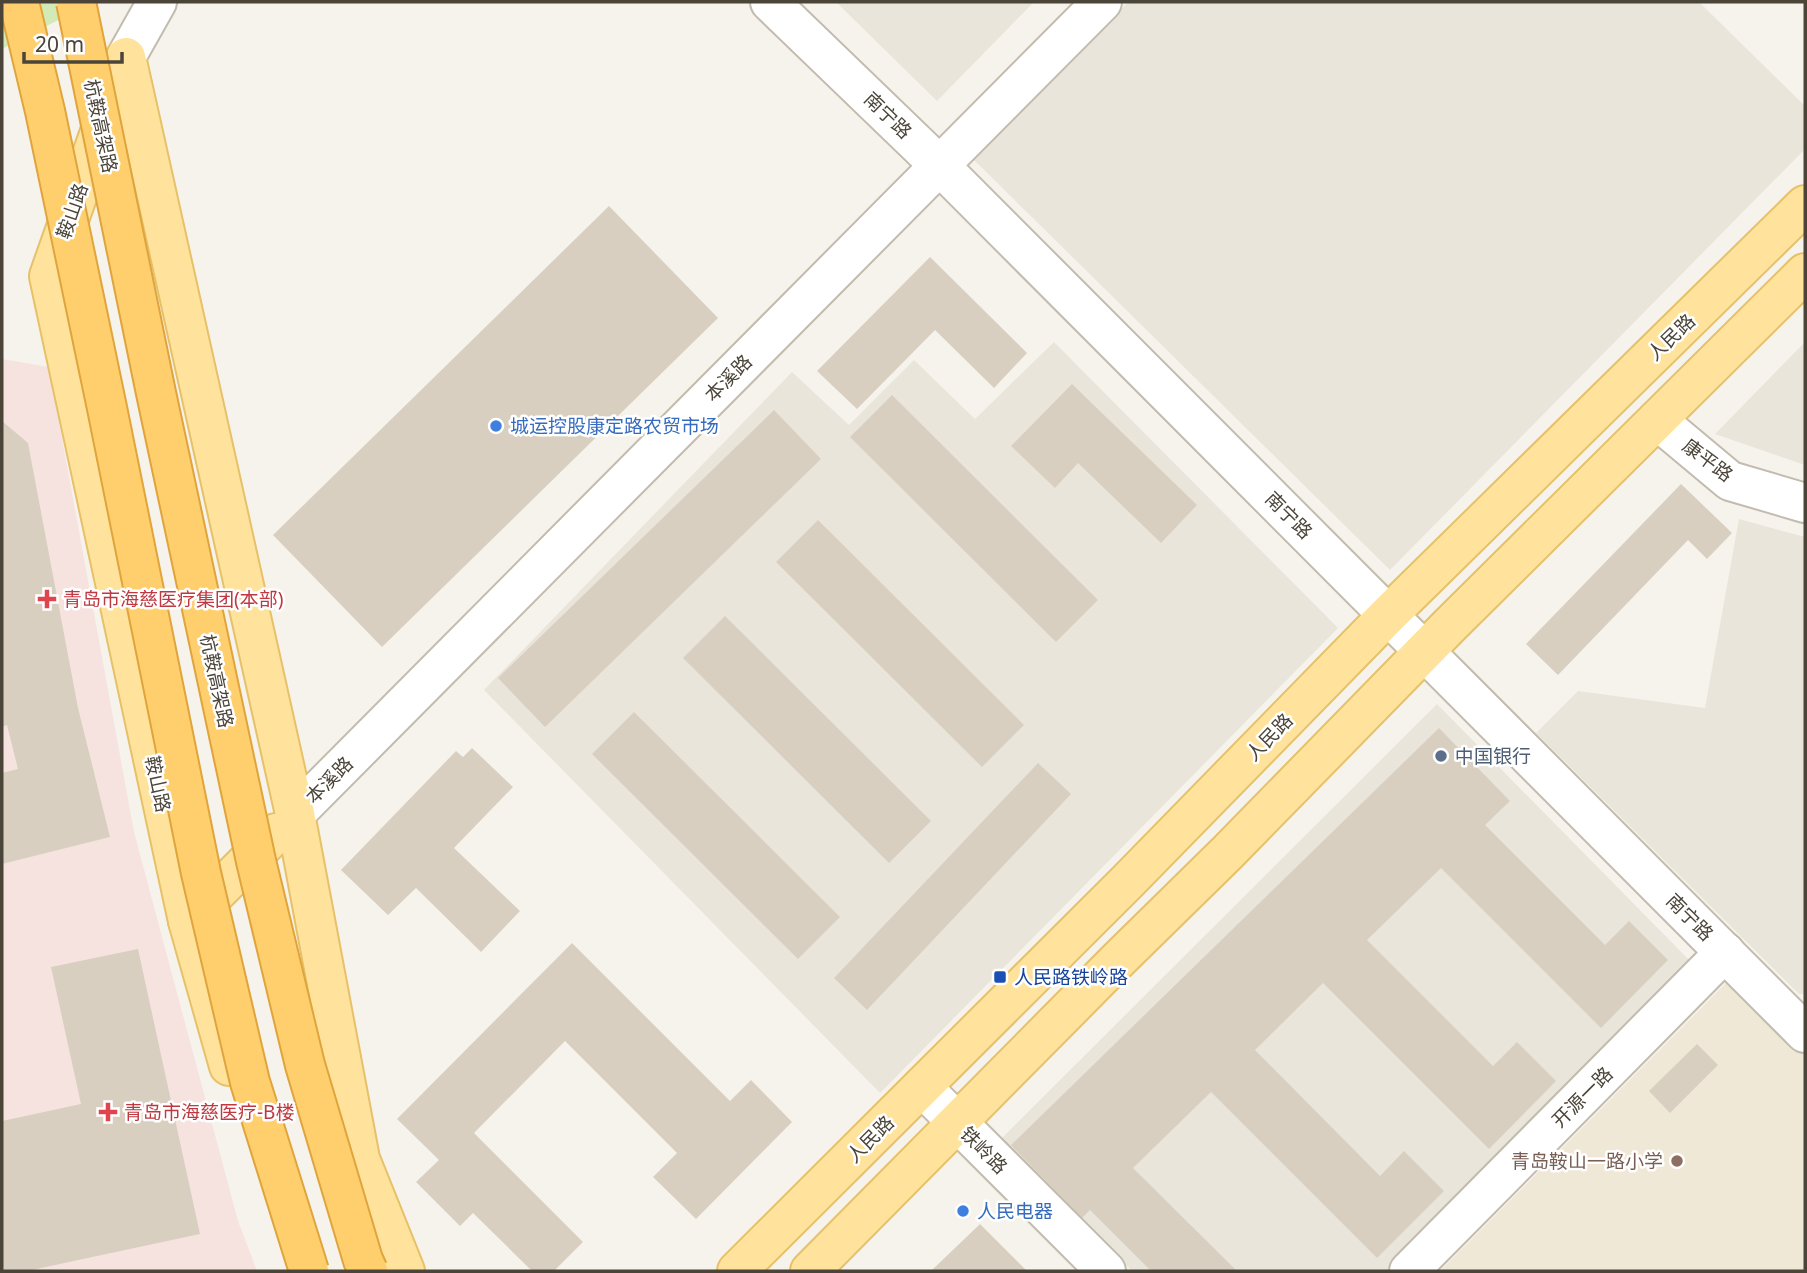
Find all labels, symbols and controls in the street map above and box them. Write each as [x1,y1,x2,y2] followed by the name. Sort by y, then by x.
[24,21,122,65] scale bar
[35,30,84,58] text: 20 m
[78,77,124,175] street label: 杭鞍高架路
[858,86,918,144] street label: 南宁路
[50,180,94,242] street label: 鞍山路
[1641,308,1701,366] street label: 人民路
[699,349,757,407] street label: 本溪路
[510,413,719,439] place label: 城运控股康定路农贸市场
[488,418,504,434] marker: 城运控股康定路农贸市场
[1677,432,1739,488] street label: 康平路
[1260,486,1318,544] street label: 南宁路
[63,586,283,612] place label: 青岛市海慈医疗集团(本部)
[37,589,57,609] marker: 青岛市海慈医疗集团(本部)
[194,632,240,730] street label: 杭鞍高架路
[1240,707,1298,767] street label: 人民路
[1455,743,1531,769] place label: 中国银行
[1433,748,1449,764] marker: 中国银行
[300,751,358,809] street label: 本溪路
[139,753,177,815] street label: 鞍山路
[1661,888,1719,946] street label: 南宁路
[1014,964,1128,990] place label: 人民路铁岭路
[992,969,1008,985] marker: 人民路铁岭路
[1546,1061,1618,1133] street label: 开源一路
[124,1099,294,1125] place label: 青岛市海慈医疗-B楼
[98,1102,118,1122] marker: 青岛市海慈医疗-B楼
[841,1110,899,1168] street label: 人民路
[955,1121,1013,1179] street label: 铁岭路
[1511,1148,1663,1174] place label: 青岛鞍山一路小学
[1669,1153,1685,1169] marker: 青岛鞍山一路小学
[977,1198,1053,1224] place label: 人民电器
[955,1203,971,1219] marker: 人民电器

